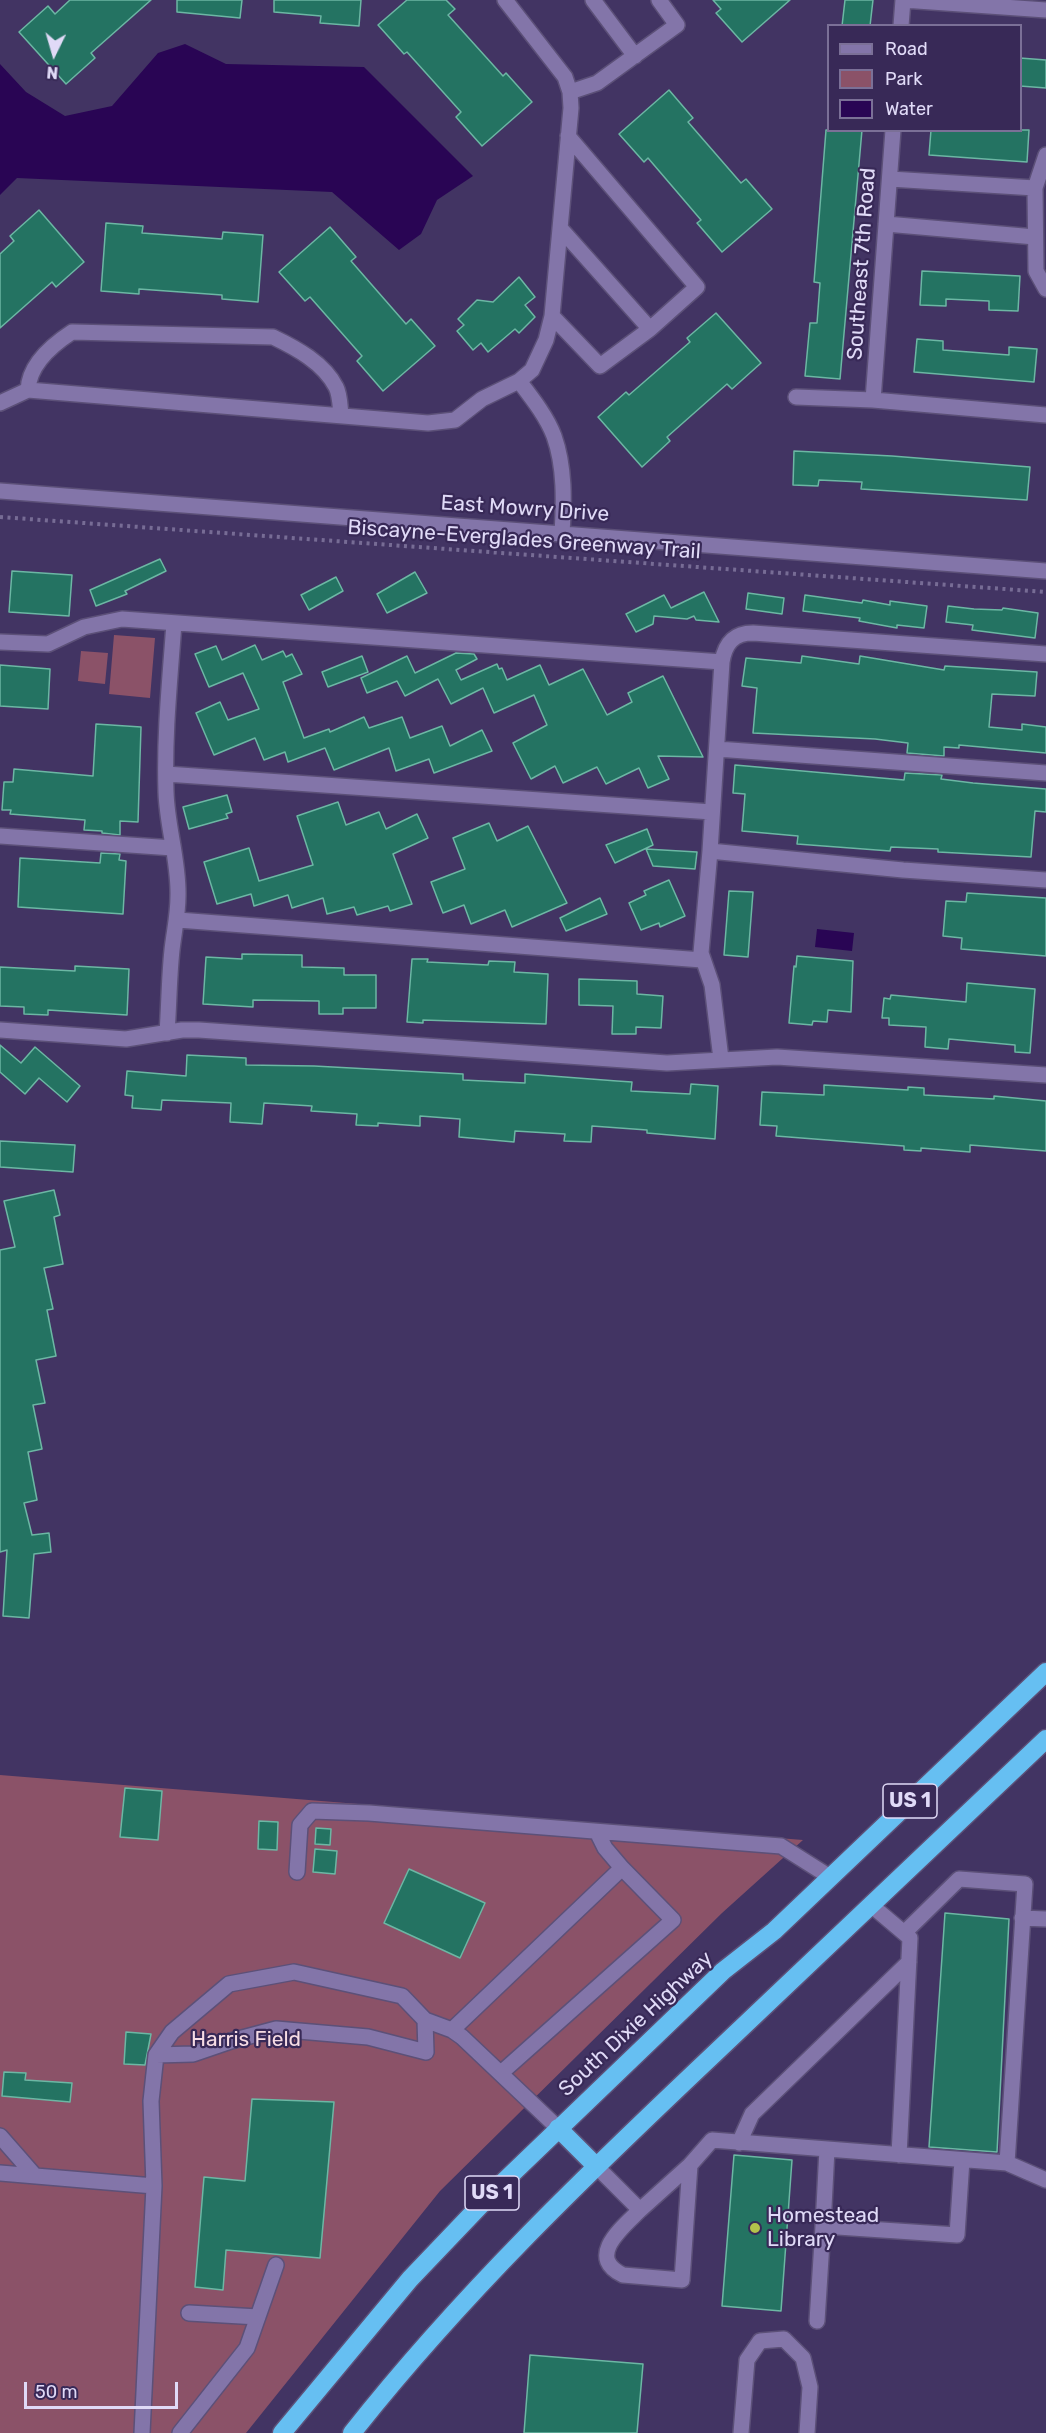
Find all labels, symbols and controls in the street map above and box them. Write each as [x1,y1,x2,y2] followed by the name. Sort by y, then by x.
[24,24,84,84] north arrow
[827,24,1022,132] legend
[885,38,928,60] text: Road
[46,62,59,82] text: N
[885,68,922,90] text: Park
[885,98,933,120] text: Water
[843,167,881,361] street label: Southeast 7th Road
[440,491,610,527] street label: East Mowry Drive
[346,515,702,565] street label: Biscayne-Everglades Greenway Trail
[883,1784,937,1818] road number: US 1
[554,1946,718,2102] street label: South Dixie Highway
[191,2027,301,2053] park label: Harris Field
[465,2176,519,2210] road number: US 1
[767,2203,879,2253] place label: Homestead Library
[748,2221,762,2235] marker: Homestead Library
[27,2370,182,2408] scale bar
[35,2381,78,2403] text: 50 m

